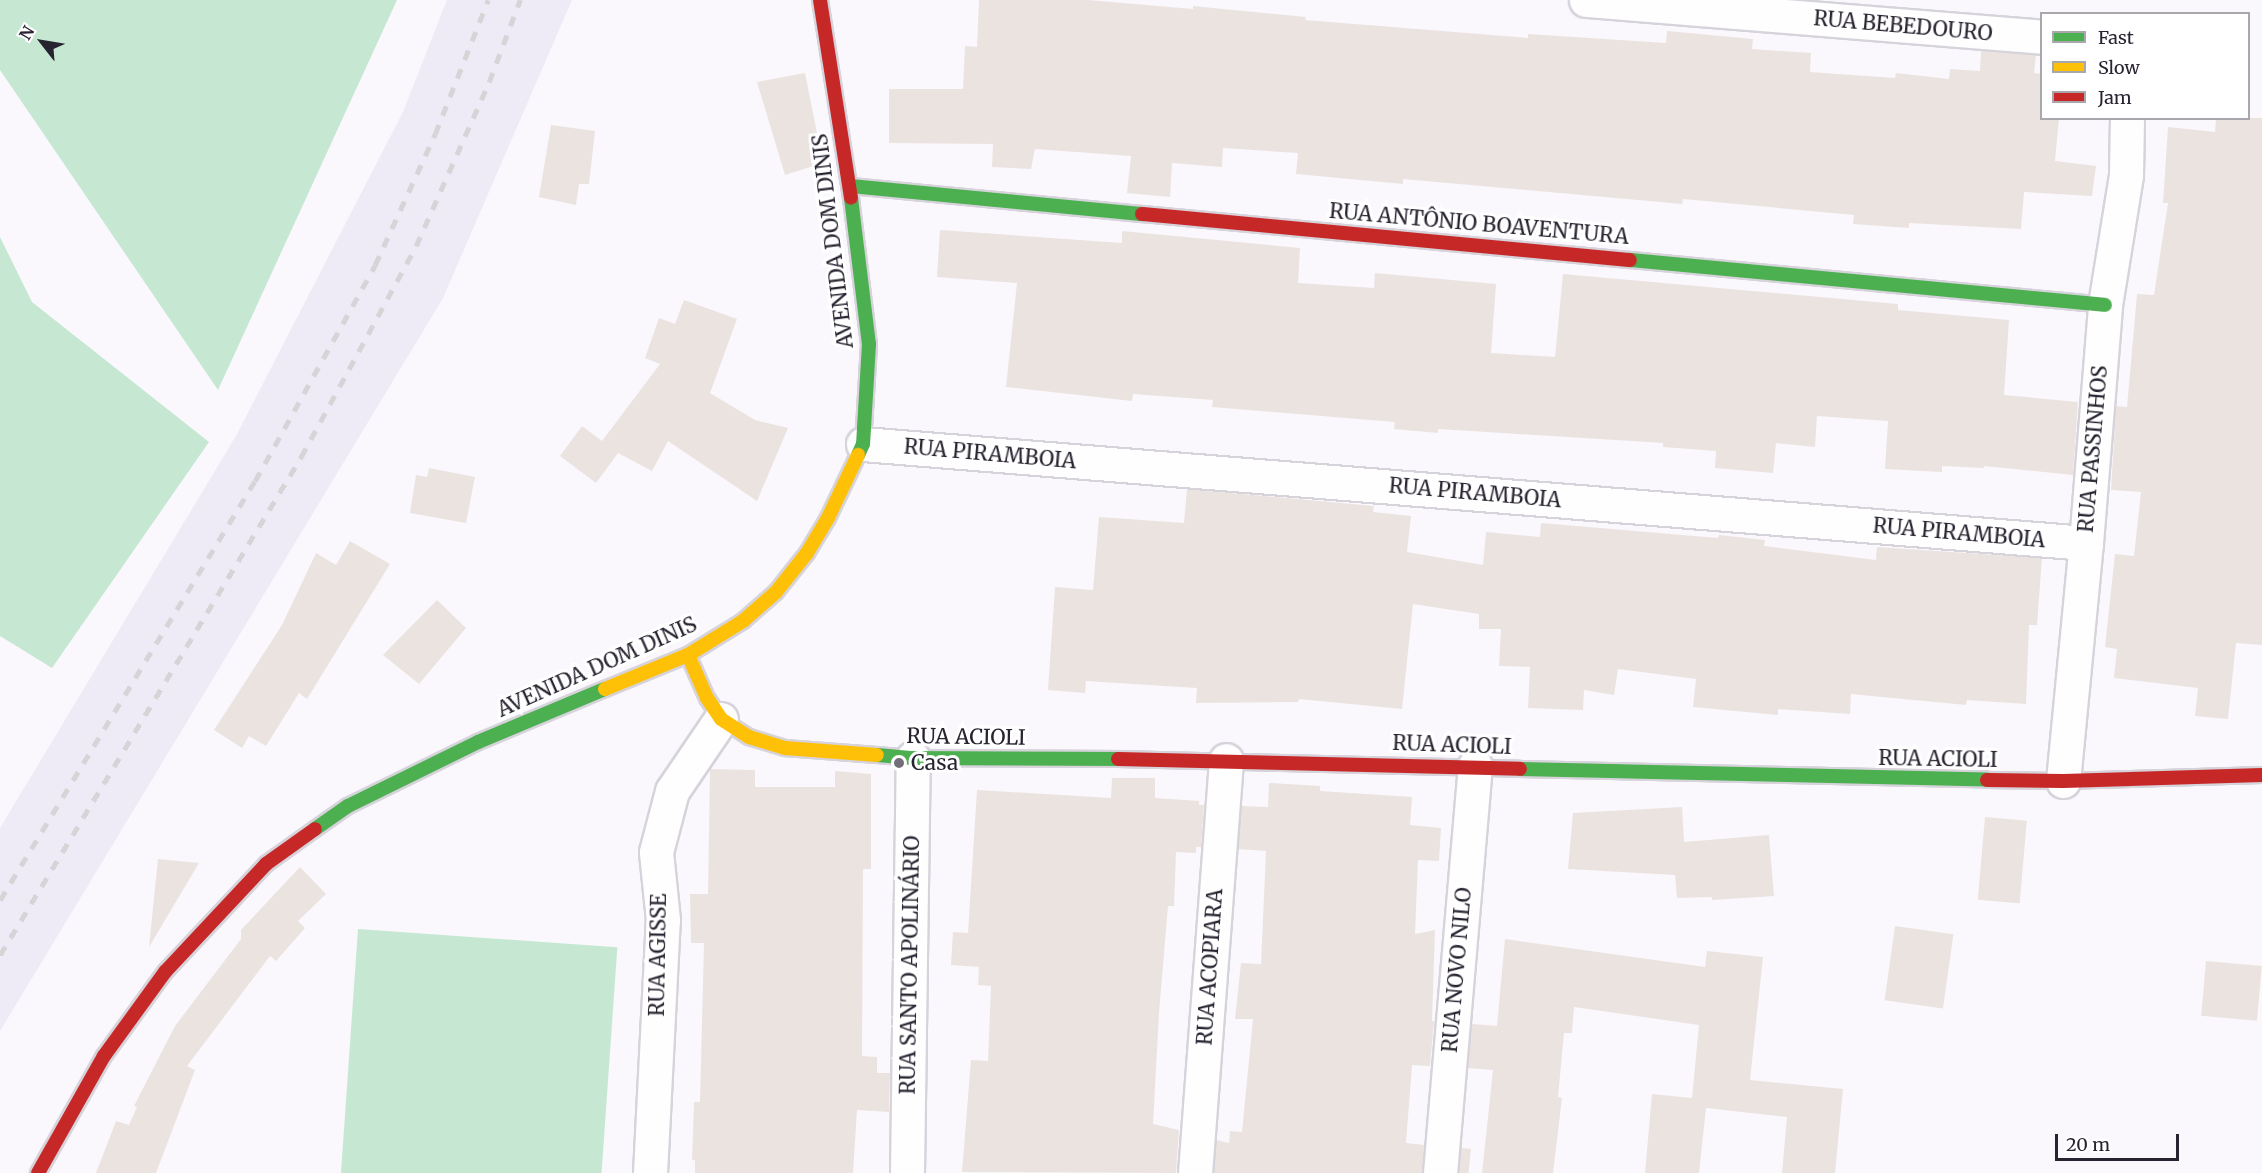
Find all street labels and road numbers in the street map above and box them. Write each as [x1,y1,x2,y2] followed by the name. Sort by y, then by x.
[1812,6,1994,46] street label: RUA BEBEDOURO
[807,132,859,350] street label: AVENIDA DOM DINIS
[1328,198,1630,250] street label: RUA ANTÔNIO BOAVENTURA
[2073,364,2113,534] street label: RUA PASSINHOS
[903,434,1077,474] street label: RUA PIRAMBOIA
[1388,473,1562,513] street label: RUA PIRAMBOIA
[1872,513,2046,553] street label: RUA PIRAMBOIA
[493,612,701,722] street label: AVENIDA DOM DINIS
[906,723,1026,751] street label: RUA ACIOLI
[1392,730,1512,760] street label: RUA ACIOLI
[1878,745,1998,773] street label: RUA ACIOLI
[895,835,925,1095] street label: RUA SANTO APOLINÁRIO
[1437,886,1477,1054] street label: RUA NOVO NILO
[1192,888,1228,1046] street label: RUA ACOPIARA
[644,893,672,1017] street label: RUA AGISSE

